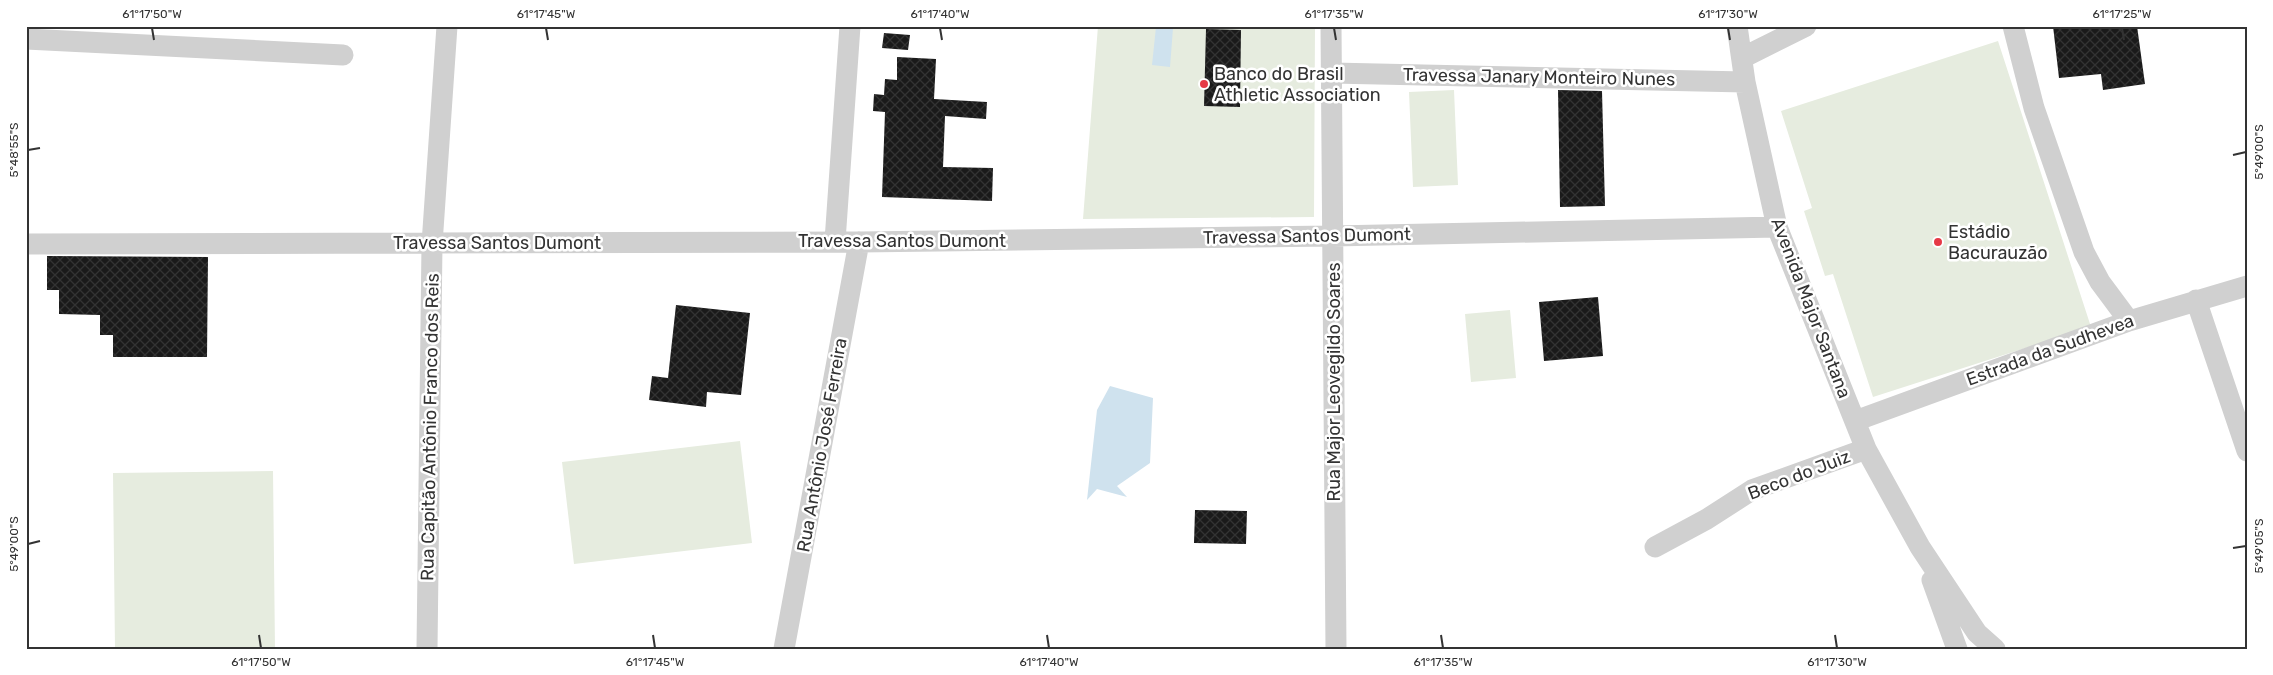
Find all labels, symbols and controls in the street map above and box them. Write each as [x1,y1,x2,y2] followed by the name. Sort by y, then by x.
[122,7,182,21] text: 61°17'50"W
[517,7,576,21] text: 61°17'45"W
[910,7,970,21] text: 61°17'40"W
[1304,7,1364,21] text: 61°17'35"W
[1698,7,1758,21] text: 61°17'30"W
[2093,7,2152,21] text: 61°17'25"W
[1214,63,1381,106] place label: Banco do Brasil Athletic Association
[1403,64,1675,90] street label: Travessa Janary Monteiro Nunes
[1198,78,1210,90] marker: Banco do Brasil Athletic Association
[7,122,21,178] text: 5°48'55"S
[2252,124,2266,180] text: 5°49'00"S
[1766,215,1856,401] street label: Avenida Major Santana
[1948,221,2048,264] place label: Estádio Bacurauzão
[1203,223,1411,249] street label: Travessa Santos Dumont
[798,230,1006,252] street label: Travessa Santos Dumont
[393,232,601,254] street label: Travessa Santos Dumont
[1932,236,1944,248] marker: Estádio Bacurauzão
[1323,262,1345,502] street label: Rua Major Leovegildo Soares
[416,273,444,581] street label: Rua Capitão Antônio Franco dos Reis
[1963,309,2137,391] street label: Estrada da Sudhevea
[792,336,852,554] street label: Rua Antônio José Ferreira
[1745,445,1853,505] street label: Beco do Juiz
[7,516,21,572] text: 5°49'00"S
[2252,518,2266,574] text: 5°49'05"S
[231,655,291,669] text: 61°17'50"W
[626,655,685,669] text: 61°17'45"W
[1019,655,1079,669] text: 61°17'40"W
[1413,655,1473,669] text: 61°17'35"W
[1807,655,1867,669] text: 61°17'30"W

